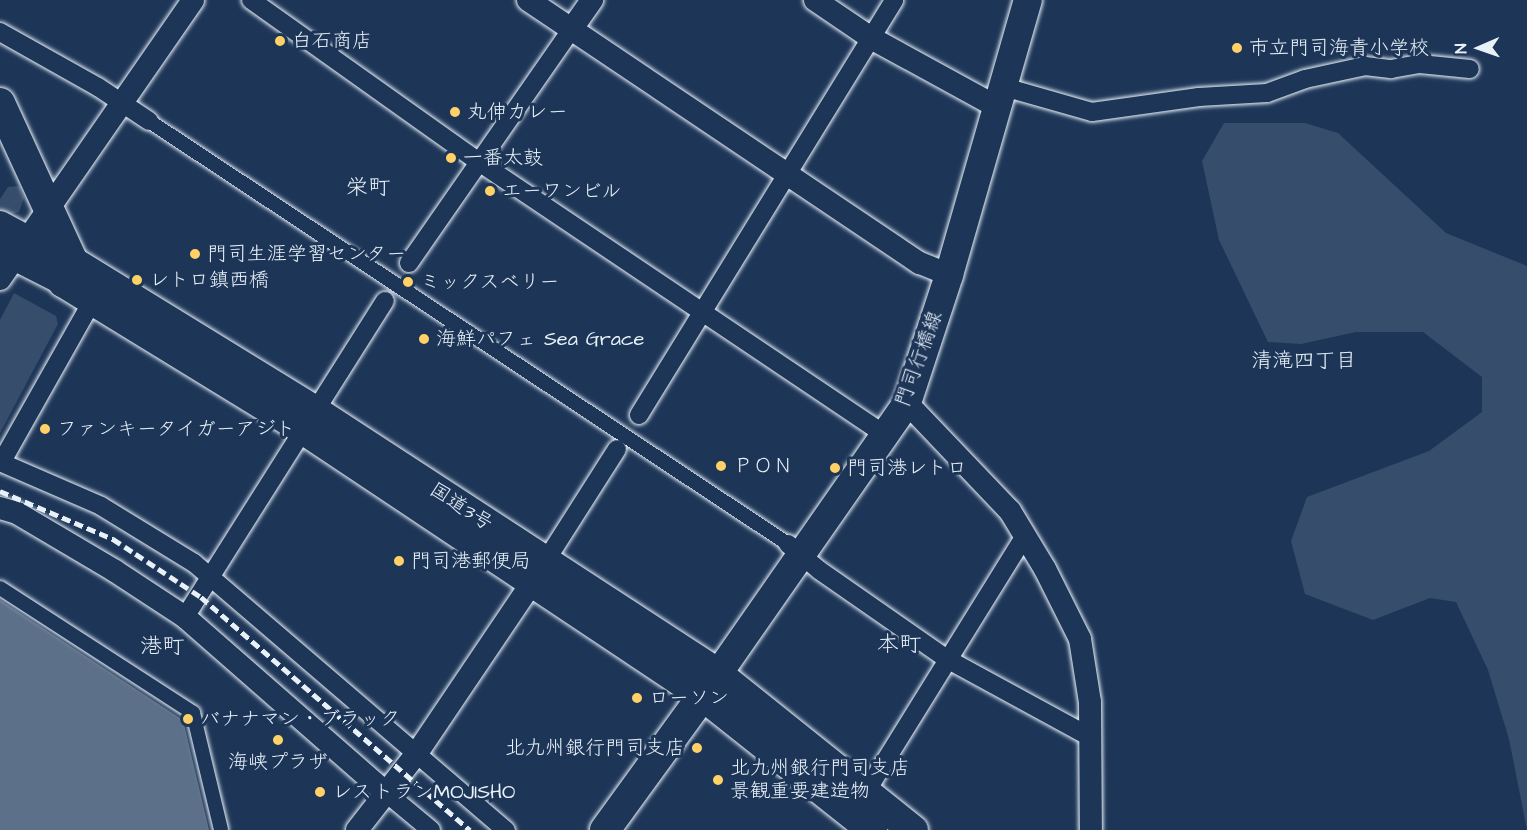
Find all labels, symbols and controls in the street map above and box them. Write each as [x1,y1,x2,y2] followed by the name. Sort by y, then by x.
[1449,18,1509,78] north arrow
[292,29,372,53] place label: 白石商店
[273,34,287,48] marker: 白石商店
[1249,36,1429,60] place label: 市立門司海青小学校
[1230,41,1244,55] marker: 市立門司海青小学校
[1450,43,1472,54] text: N
[467,100,568,124] place label: 丸伸カレー
[448,105,462,119] marker: 丸伸カレー
[463,146,543,170] place label: 一番太鼓
[444,151,458,165] marker: 一番太鼓
[346,175,390,201] district label: 栄町
[502,179,622,203] place label: エーワンビル
[483,184,497,198] marker: エーワンビル
[207,242,407,266] place label: 門司生涯学習センター
[188,247,202,261] marker: 門司生涯学習センター
[149,268,269,292] place label: レトロ鎮西橋
[420,270,560,294] place label: ミックスベリー
[130,273,144,287] marker: レトロ鎮西橋
[401,275,415,289] marker: ミックスベリー
[891,308,947,410] street label: 門司行橋線
[436,327,644,351] place label: 海鮮パフェ Sea Grace
[417,332,431,346] marker: 海鮮パフェ Sea Grace
[1252,348,1356,374] district label: 清滝四丁目
[57,417,297,441] place label: ファンキータイガーアジト
[38,422,52,436] marker: ファンキータイガーアジト
[733,454,793,478] place label: ＰＯＮ
[847,456,967,480] place label: 門司港レトロ
[714,459,728,473] marker: ＰＯＮ
[828,461,842,475] marker: 門司港レトロ
[425,478,497,536] street label: 国道3号
[411,549,531,573] place label: 門司港郵便局
[392,554,406,568] marker: 門司港郵便局
[877,632,921,658] district label: 本町
[140,634,184,660] district label: 港町
[649,686,729,710] place label: ローソン
[630,691,644,705] marker: ローソン
[200,707,400,731] place label: バナナマン・ブラック
[181,712,195,726] marker: バナナマン・ブラック
[271,733,285,747] marker: 海峡プラザ
[505,736,685,760] place label: 北九州銀行門司支店
[690,741,704,755] marker: 北九州銀行門司支店
[228,750,328,774] place label: 海峡プラザ
[730,756,910,803] place label: 北九州銀行門司支店 景観重要建造物
[711,773,725,787] marker: 北九州銀行門司支店 景観重要建造物
[332,780,514,804] place label: レストランMOJISHO
[313,785,327,799] marker: レストランMOJISHO

